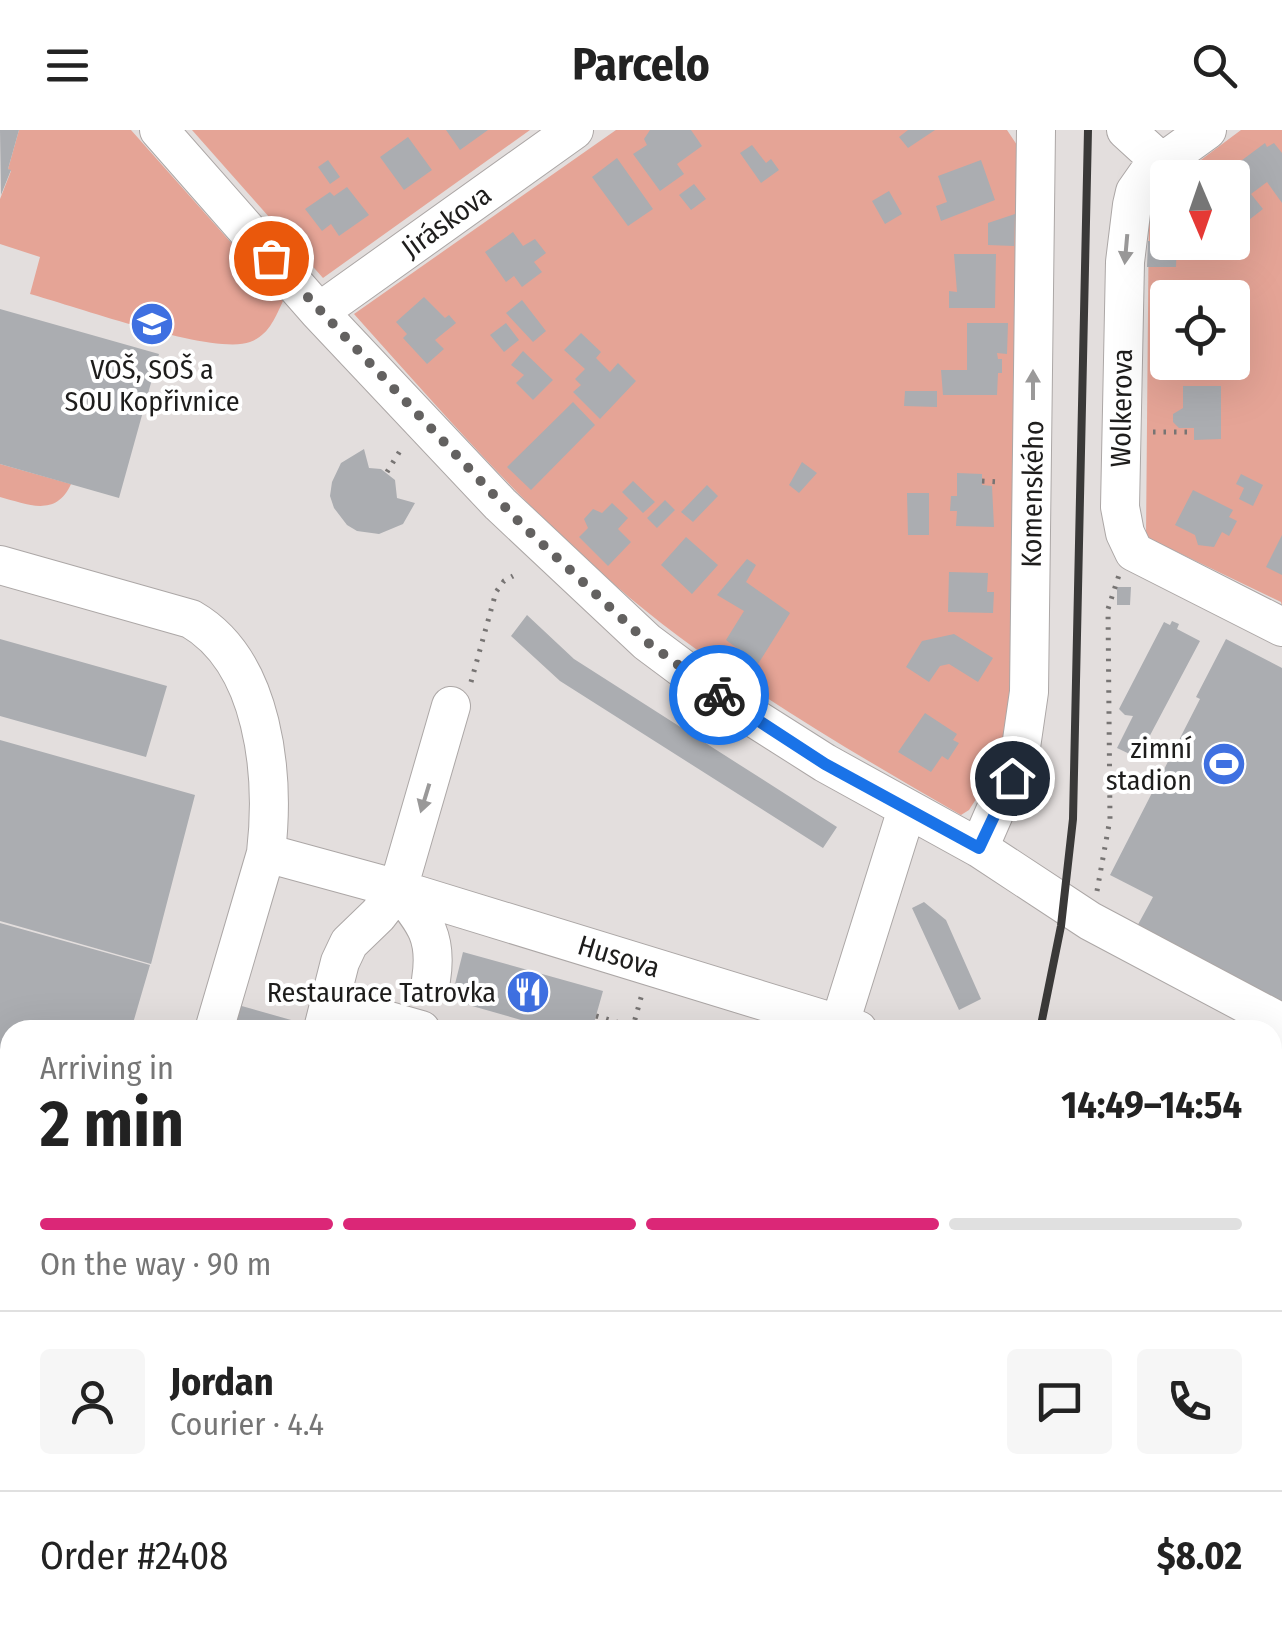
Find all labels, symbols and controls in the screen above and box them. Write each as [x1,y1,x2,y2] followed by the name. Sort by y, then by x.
[40,38,95,93] icon: menu
[572,38,710,92] text: Parcelo
[1187,38,1242,93] icon: search
[1150,160,1250,260] north arrow
[1150,160,1250,380] map controls
[395,178,497,265] street label: Jiráskova
[229,216,314,301] pin
[244,231,299,286] icon: bag
[1118,233,1134,265] one-way arrow
[1150,280,1250,380] button: locate
[129,301,175,347] school or university icon: VOŠ, SOŠ a SOU Kopřivnice
[1104,348,1139,468] street label: Wolkerova
[65,353,239,418] place label: VOŠ, SOŠ a SOU Kopřivnice
[1025,368,1041,400] one-way arrow
[1015,420,1050,568] street label: Komenského
[669,645,769,745] courier
[692,668,747,723] icon: bike
[1106,732,1192,797] place label: zimní stadion
[970,736,1055,821] pin
[1201,741,1247,787] sports icon: zimní stadion
[985,751,1040,806] icon: home
[417,783,432,813] one-way arrow
[574,928,664,985] street label: Husova
[505,969,551,1015] restaurant icon: Restaurace Tatrovka
[267,976,496,1009] place label: Restaurace Tatrovka
[40,1049,174,1087] text: Arriving in
[1061,1082,1242,1128] text: 14:49–14:54
[40,1085,184,1163] text: 2 min
[40,1245,271,1283] text: On the way · 90 m
[40,1349,145,1454] button: person
[1007,1349,1112,1454] button: chat
[1137,1349,1242,1454] button: phone
[170,1359,274,1405] text: Jordan
[170,1405,324,1443] text: Courier · 4.4
[40,1533,228,1579] text: Order #2408
[1157,1533,1242,1579] text: $8.02

